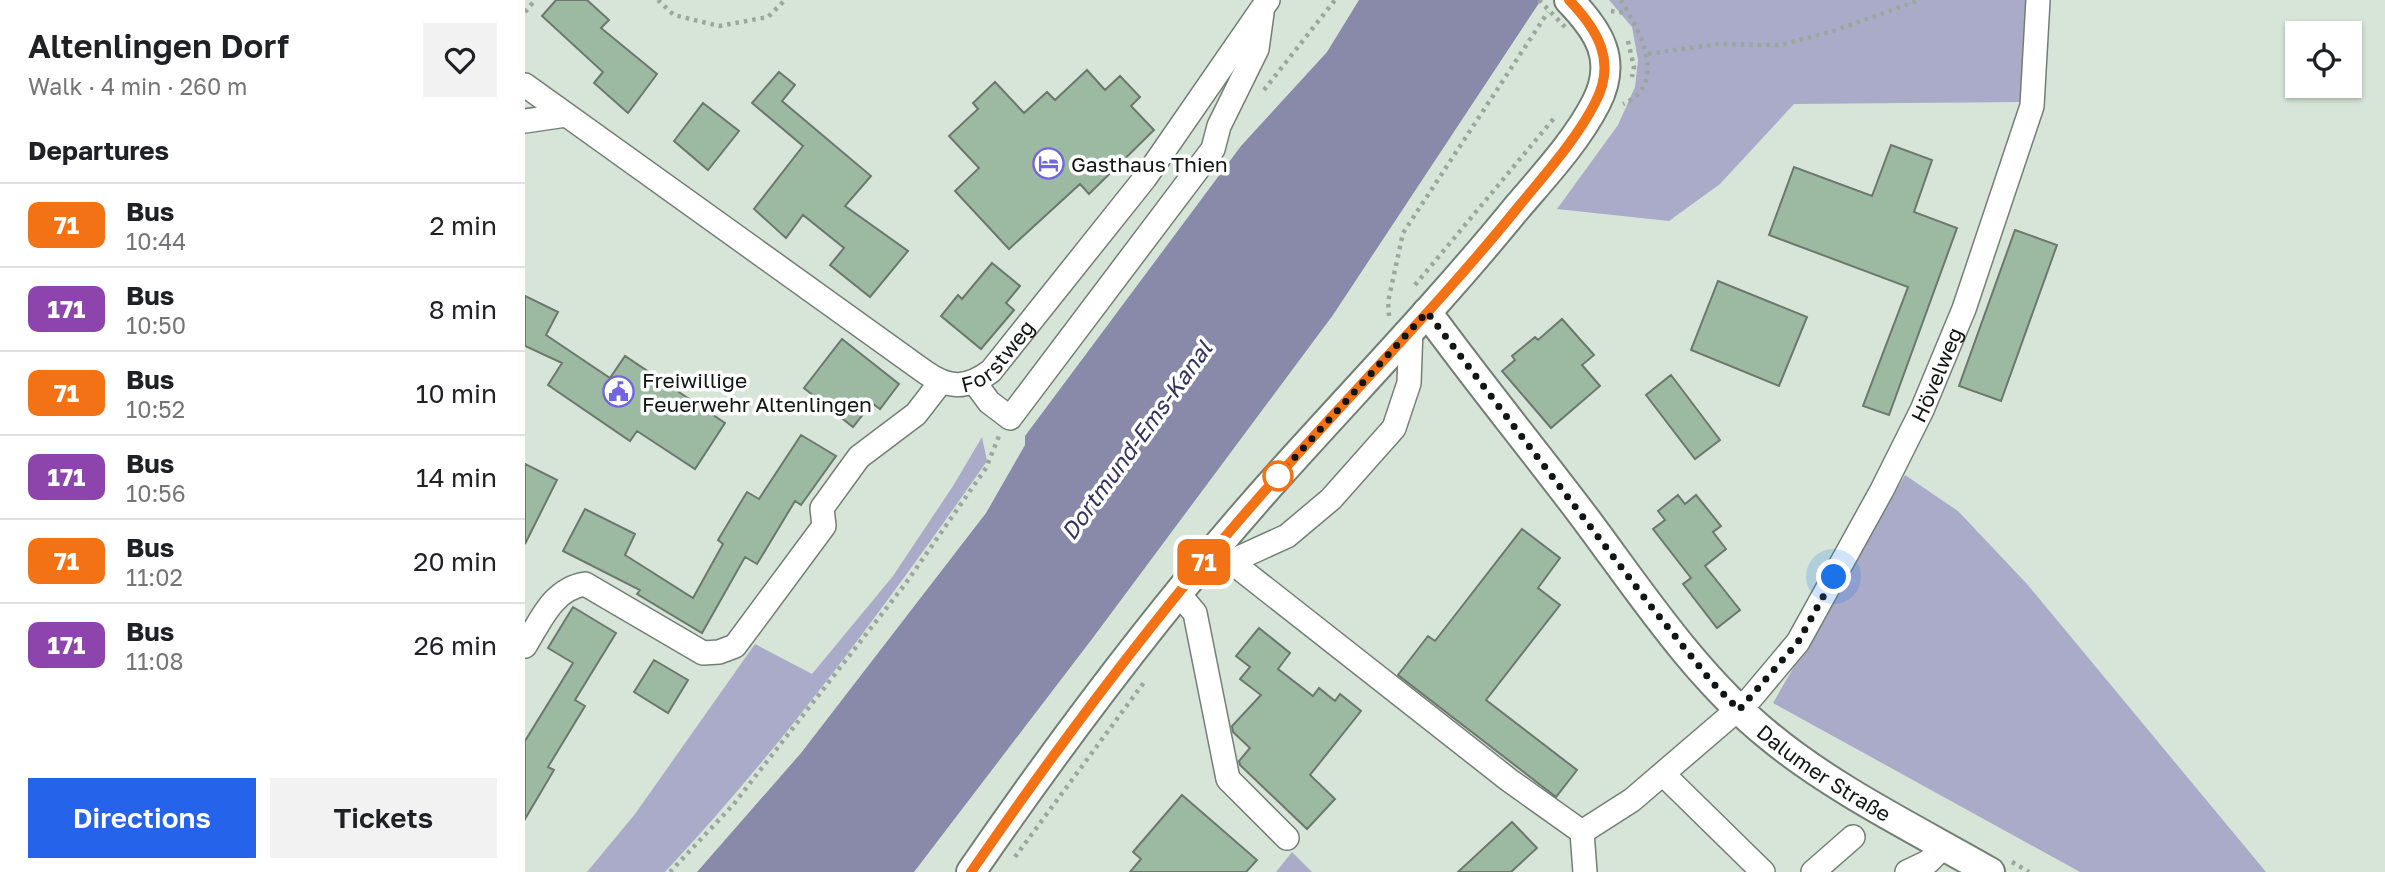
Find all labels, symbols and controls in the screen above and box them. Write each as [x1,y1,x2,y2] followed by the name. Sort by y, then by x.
[2285,21,2362,98] map controls
[2285,21,2362,98] button: locate
[423,23,497,97] button: heart
[28,26,289,65] text: Altenlingen Dorf
[28,72,247,100] text: Walk · 4 min · 260 m
[28,135,169,166] text: Departures
[1031,147,1065,181] hotel icon: Gasthaus Thien
[1071,151,1228,177] place label: Gasthaus Thien
[126,196,174,227] text: Bus
[54,210,79,239] text: 71
[429,210,497,241] text: 2 min
[126,227,186,255] text: 10:44
[126,280,174,311] text: Bus
[48,294,85,323] text: 171
[429,294,497,325] text: 8 min
[126,311,186,339] text: 10:50
[958,314,1040,397] street label: Forstweg
[1905,324,1968,426] street label: Hövelweg
[1055,334,1218,545] water label: Dortmund-Ems-Kanal
[126,364,174,395] text: Bus
[642,367,872,417] place label: Freiwillige Feuerwehr Altenlingen
[602,375,636,409] public building icon: Freiwillige Feuerwehr Altenlingen
[54,378,79,407] text: 71
[416,378,497,409] text: 10 min
[126,395,185,423] text: 10:52
[126,448,174,479] text: Bus
[1263,461,1293,491] unlabelled marker
[48,462,85,491] text: 171
[416,462,497,493] text: 14 min
[126,479,186,507] text: 10:56
[126,532,174,563] text: Bus
[1173,539,1235,585] line badge: 71
[54,546,79,575] text: 71
[413,546,497,577] text: 20 min
[1191,547,1217,576] text: 71
[1816,559,1851,594] your location
[126,563,183,591] text: 11:02
[126,616,174,647] text: Bus
[48,630,85,659] text: 171
[414,630,497,661] text: 26 min
[126,647,184,675] text: 11:08
[1752,719,1896,827] street label: Dalumer Straße
[28,778,256,858] button: Directions
[270,778,497,858] button: Tickets

